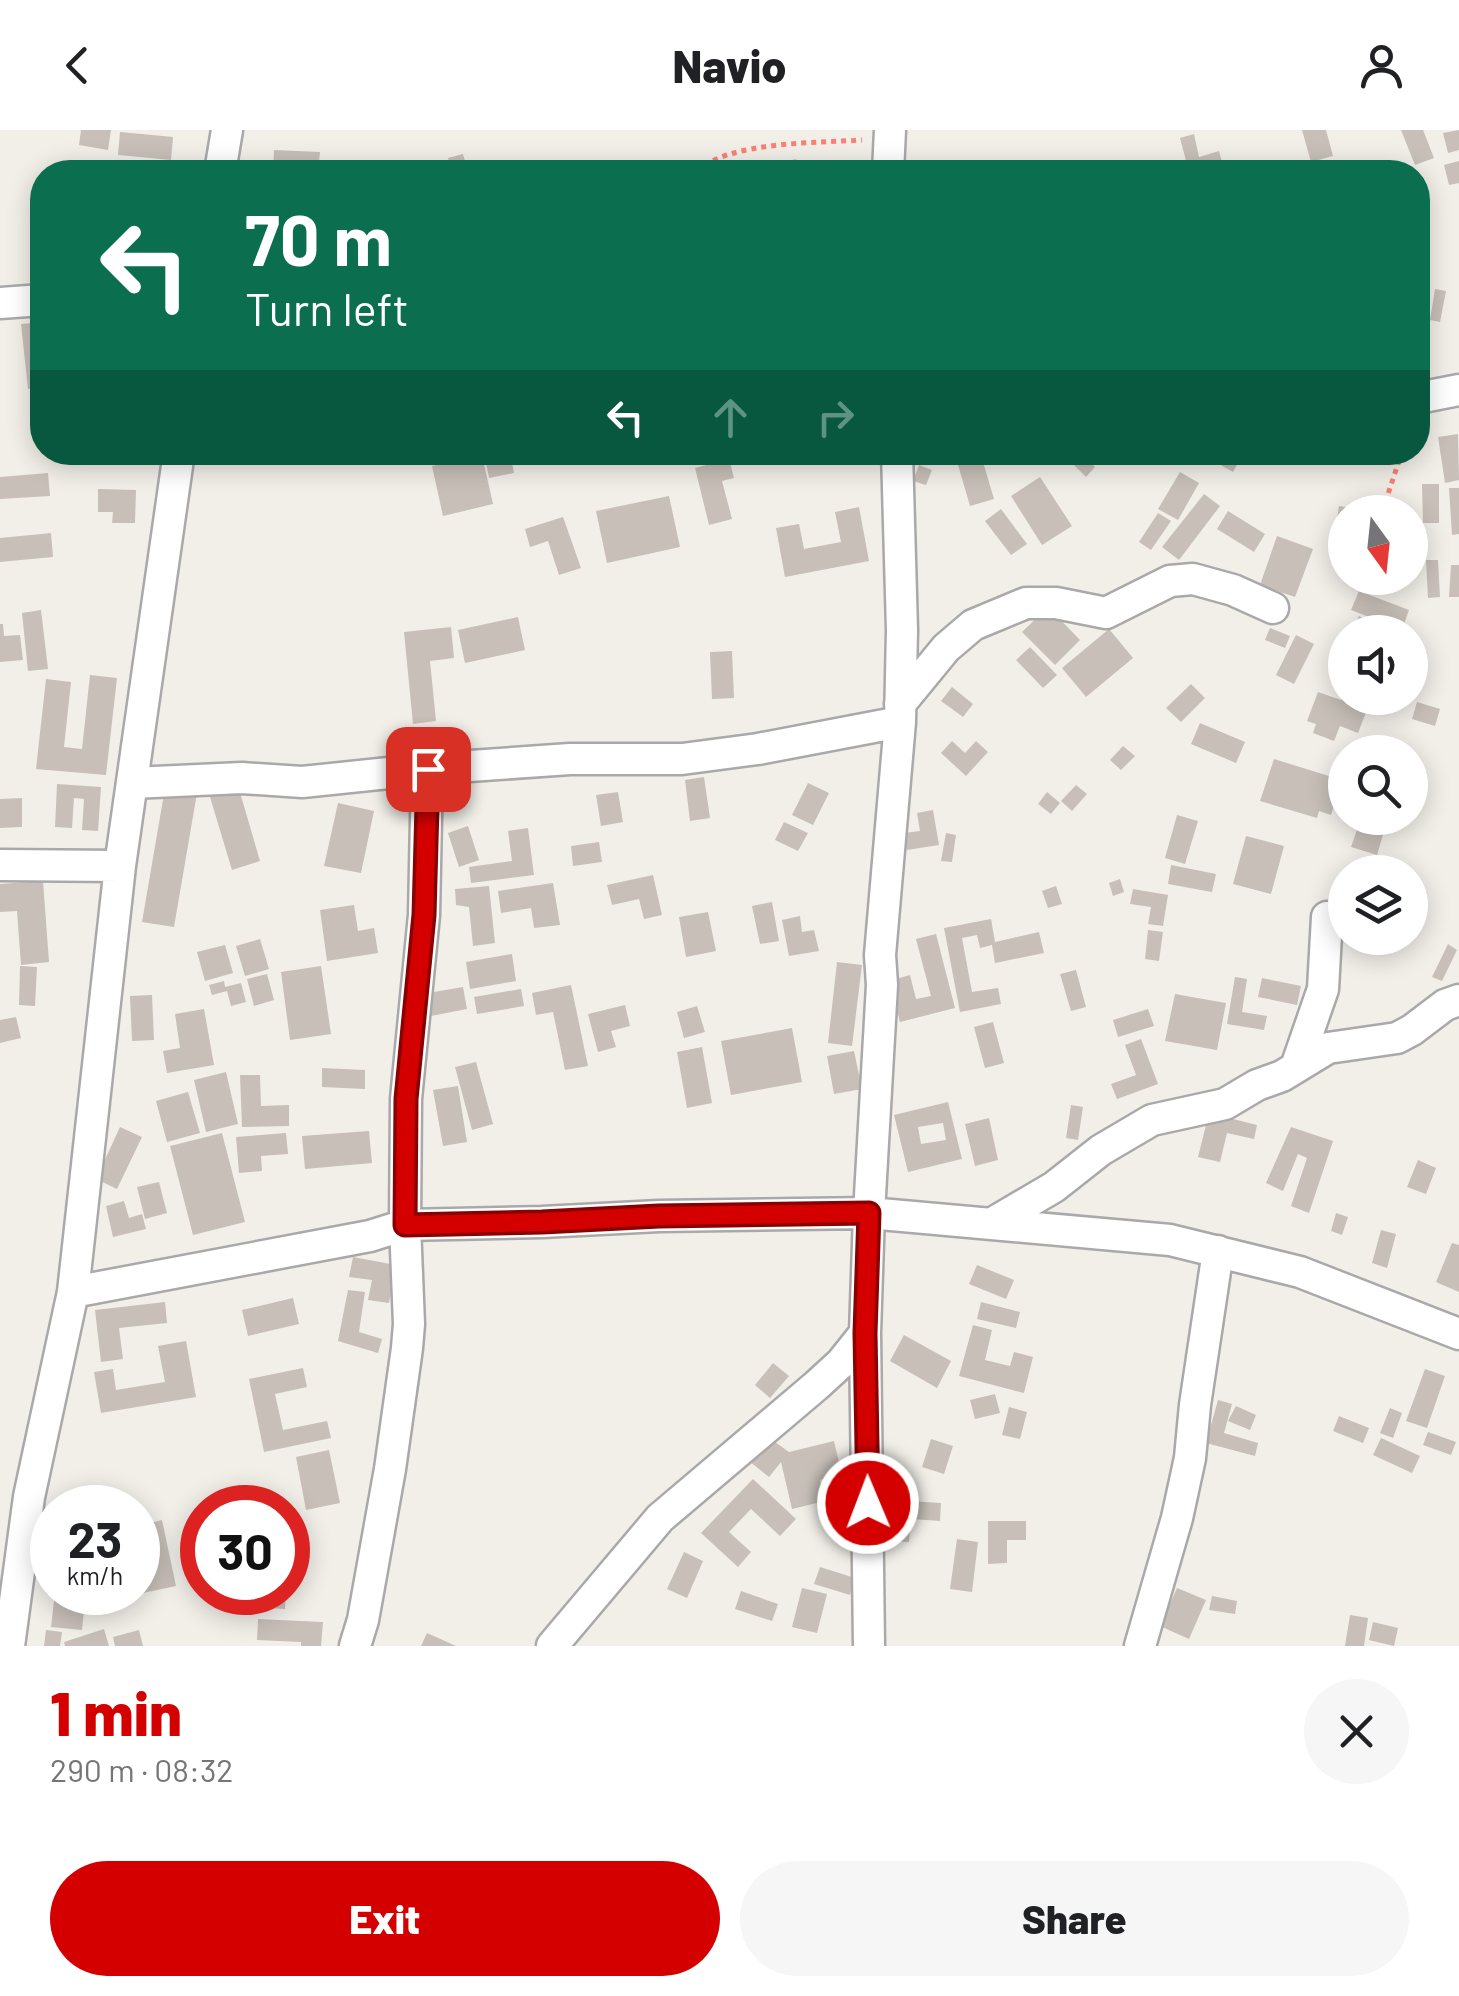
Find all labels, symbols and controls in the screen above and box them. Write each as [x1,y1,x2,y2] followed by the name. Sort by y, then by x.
[50,38,105,93] icon: back
[673,38,786,92] text: Navio
[1354,38,1409,93] icon: person
[245,196,392,280] text: 70 m
[80,200,210,330] icon: left
[245,281,409,335] text: Turn left
[598,390,653,445] icon: left
[703,390,758,445] icon: ahead
[808,390,863,445] icon: right
[1328,495,1428,595] north arrow
[1328,495,1428,955] map controls
[1328,615,1428,715] button: sound
[386,727,471,812] pin
[1328,735,1428,835] button: search
[401,742,456,797] icon: arrive
[1328,855,1428,955] button: layers
[816,1451,920,1555] position arrow
[180,1485,310,1615] speed limit sign: 30
[68,1508,122,1568] text: 23
[67,1560,123,1590] text: km/h
[50,1676,182,1748] text: 1 min
[1304,1679,1409,1784] button: close
[50,1750,234,1788] text: 290 m · 08:32
[50,1861,720,1976] button: Exit
[740,1861,1409,1976] button: Share

